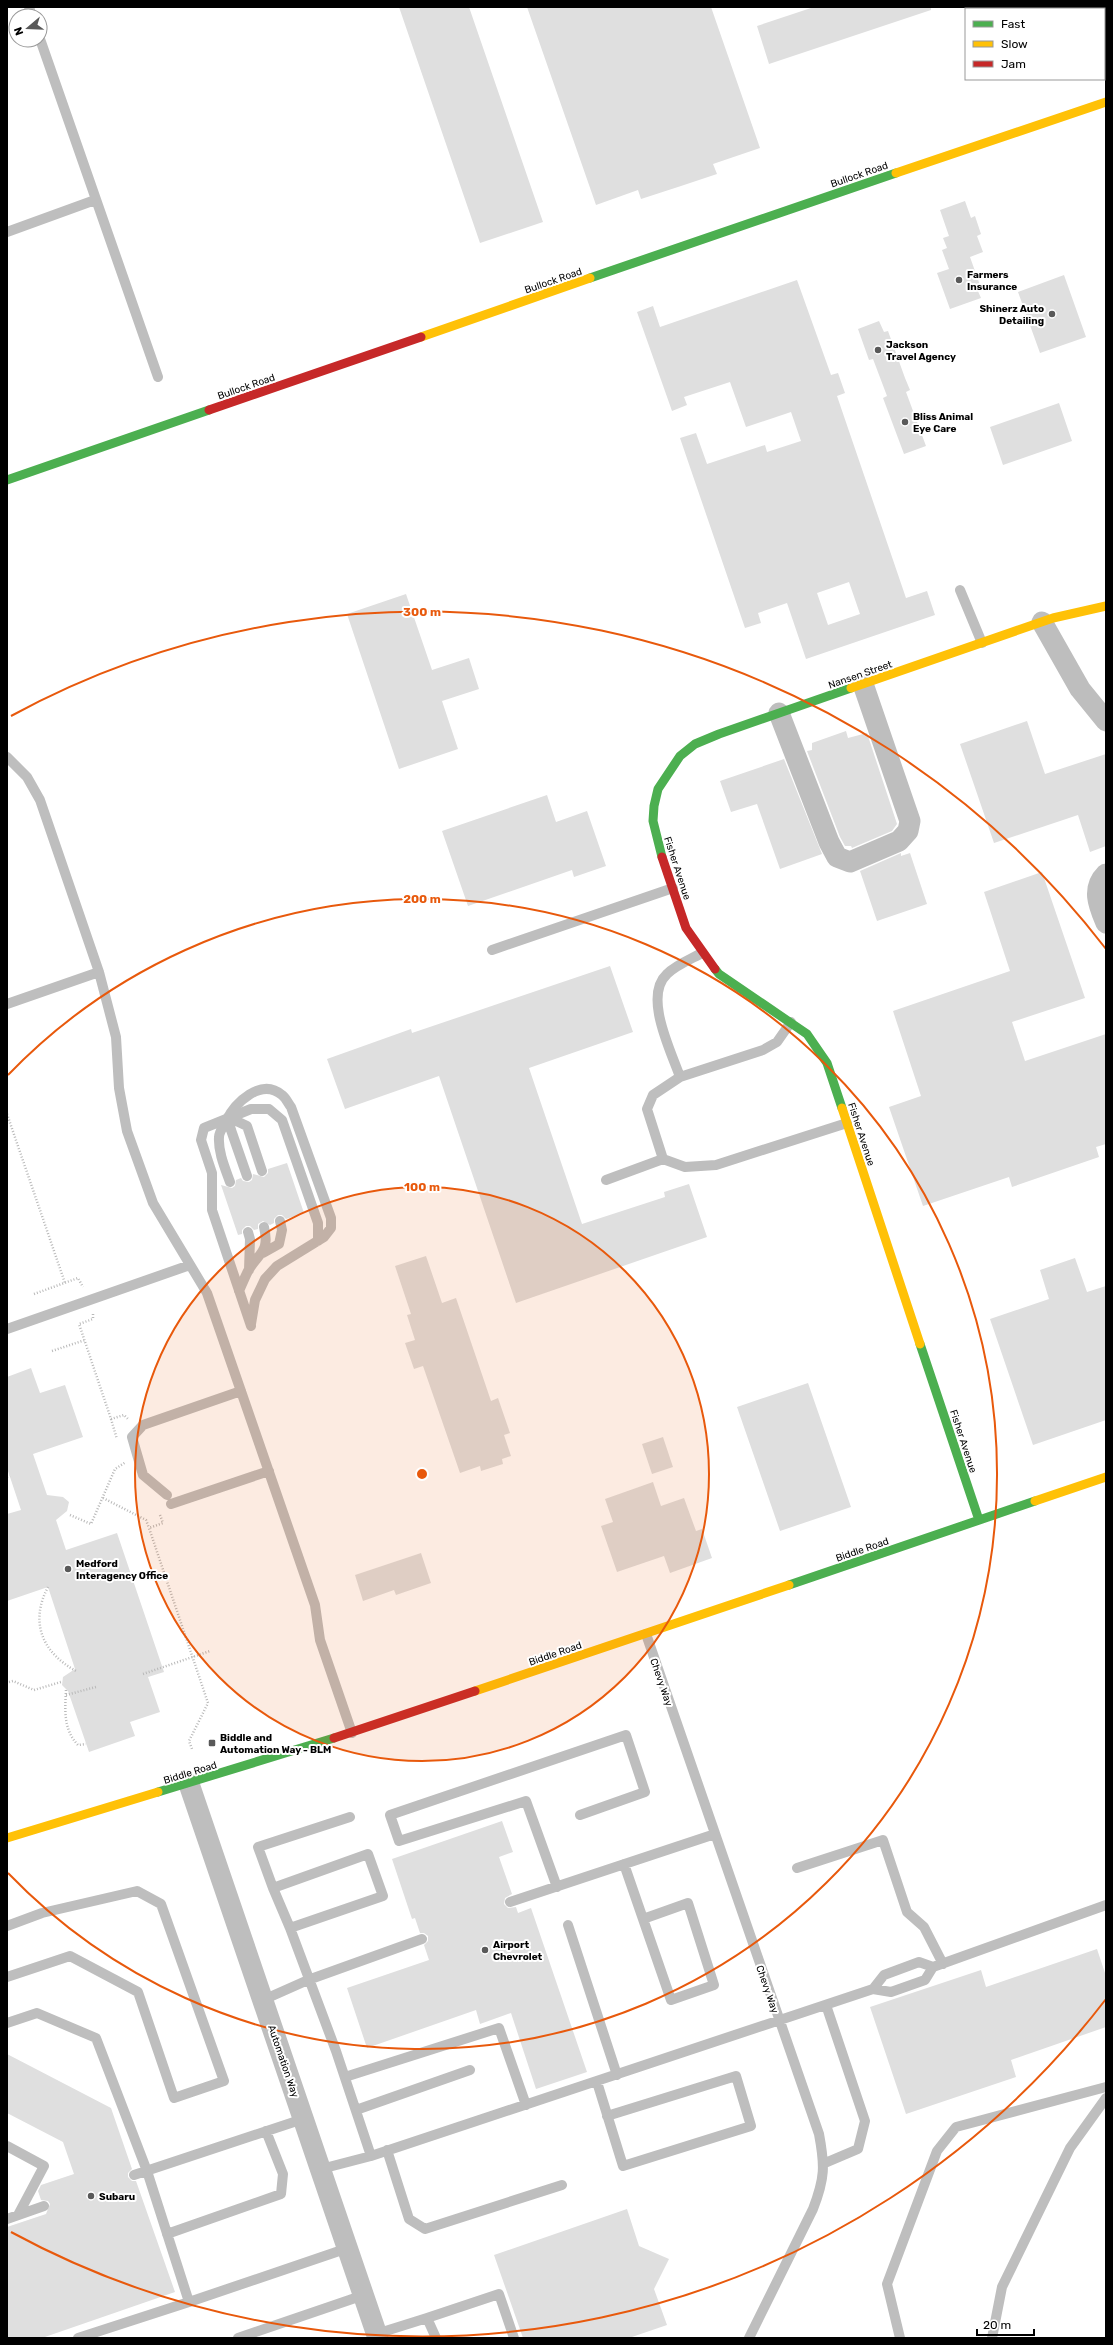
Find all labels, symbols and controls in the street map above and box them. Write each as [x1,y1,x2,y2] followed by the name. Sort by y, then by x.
[8,8,48,48] north arrow
[965,8,1105,80] legend
[1001,17,1025,31] text: Fast
[12,25,26,37] text: N
[1001,37,1028,51] text: Slow
[1001,57,1026,71] text: Jam
[829,159,890,190] street label: Bullock Road
[523,265,584,296] street label: Bullock Road
[967,269,1017,293] place label: Farmers Insurance
[954,275,964,285] marker: Farmers Insurance
[979,303,1044,327] place label: Shinerz Auto Detailing
[1047,309,1057,319] marker: Shinerz Auto Detailing
[886,339,956,363] place label: Jackson Travel Agency
[873,345,883,355] marker: Jackson Travel Agency
[216,371,277,402] street label: Bullock Road
[913,411,973,435] place label: Bliss Animal Eye Care
[900,417,910,427] marker: Bliss Animal Eye Care
[403,605,441,619] text: 300 m
[827,658,894,691] street label: Nansen Street
[661,835,693,902] street label: Fisher Avenue
[403,892,441,906] text: 200 m
[845,1101,877,1168] street label: Fisher Avenue
[404,1180,440,1194] text: 100 m
[947,1408,979,1475] street label: Fisher Avenue
[415,1467,429,1481] centre of rings
[834,1535,890,1565] street label: Biddle Road
[76,1558,168,1582] place label: Medford Interagency Office
[63,1564,73,1574] marker: Medford Interagency Office
[527,1639,583,1669] street label: Biddle Road
[647,1657,675,1708] street label: Chevy Way
[220,1732,331,1756] place label: Biddle and Automation Way - BLM
[207,1738,217,1748] marker: Biddle and Automation Way - BLM
[162,1759,218,1787] street label: Biddle Road
[493,1939,543,1963] place label: Airport Chevrolet
[480,1945,490,1955] marker: Airport Chevrolet
[753,1964,781,2015] street label: Chevy Way
[265,2024,301,2100] street label: Automation Way
[86,2191,96,2201] marker: Subaru
[99,2191,135,2203] place label: Subaru
[977,2311,1034,2337] scale bar
[983,2318,1011,2332] text: 20 m

